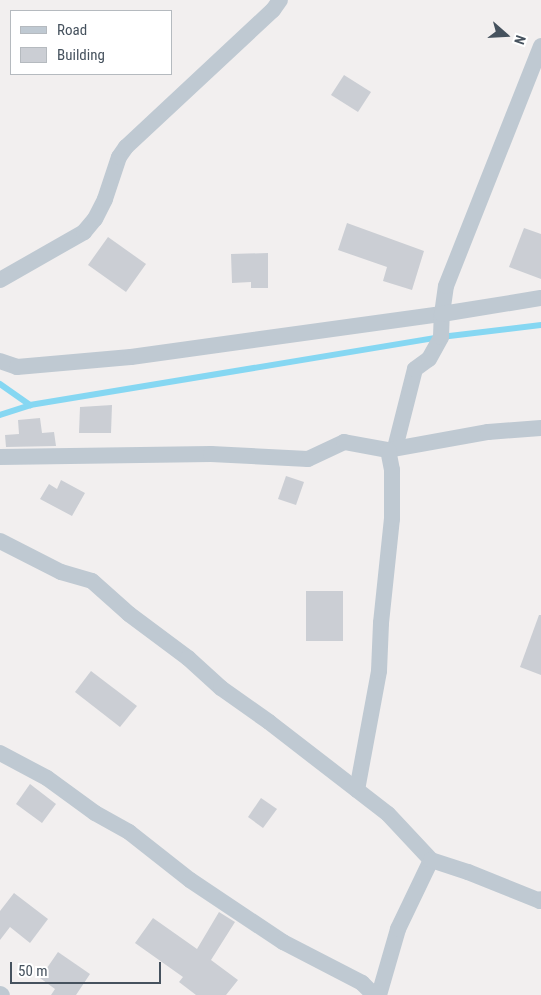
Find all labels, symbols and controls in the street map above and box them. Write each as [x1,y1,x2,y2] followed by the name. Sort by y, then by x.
[10,10,172,75] legend
[481,10,531,60] north arrow
[57,21,87,39] text: Road
[511,33,529,47] text: N
[57,46,105,64] text: Building
[12,952,164,984] scale bar
[18,962,48,980] text: 50 m

